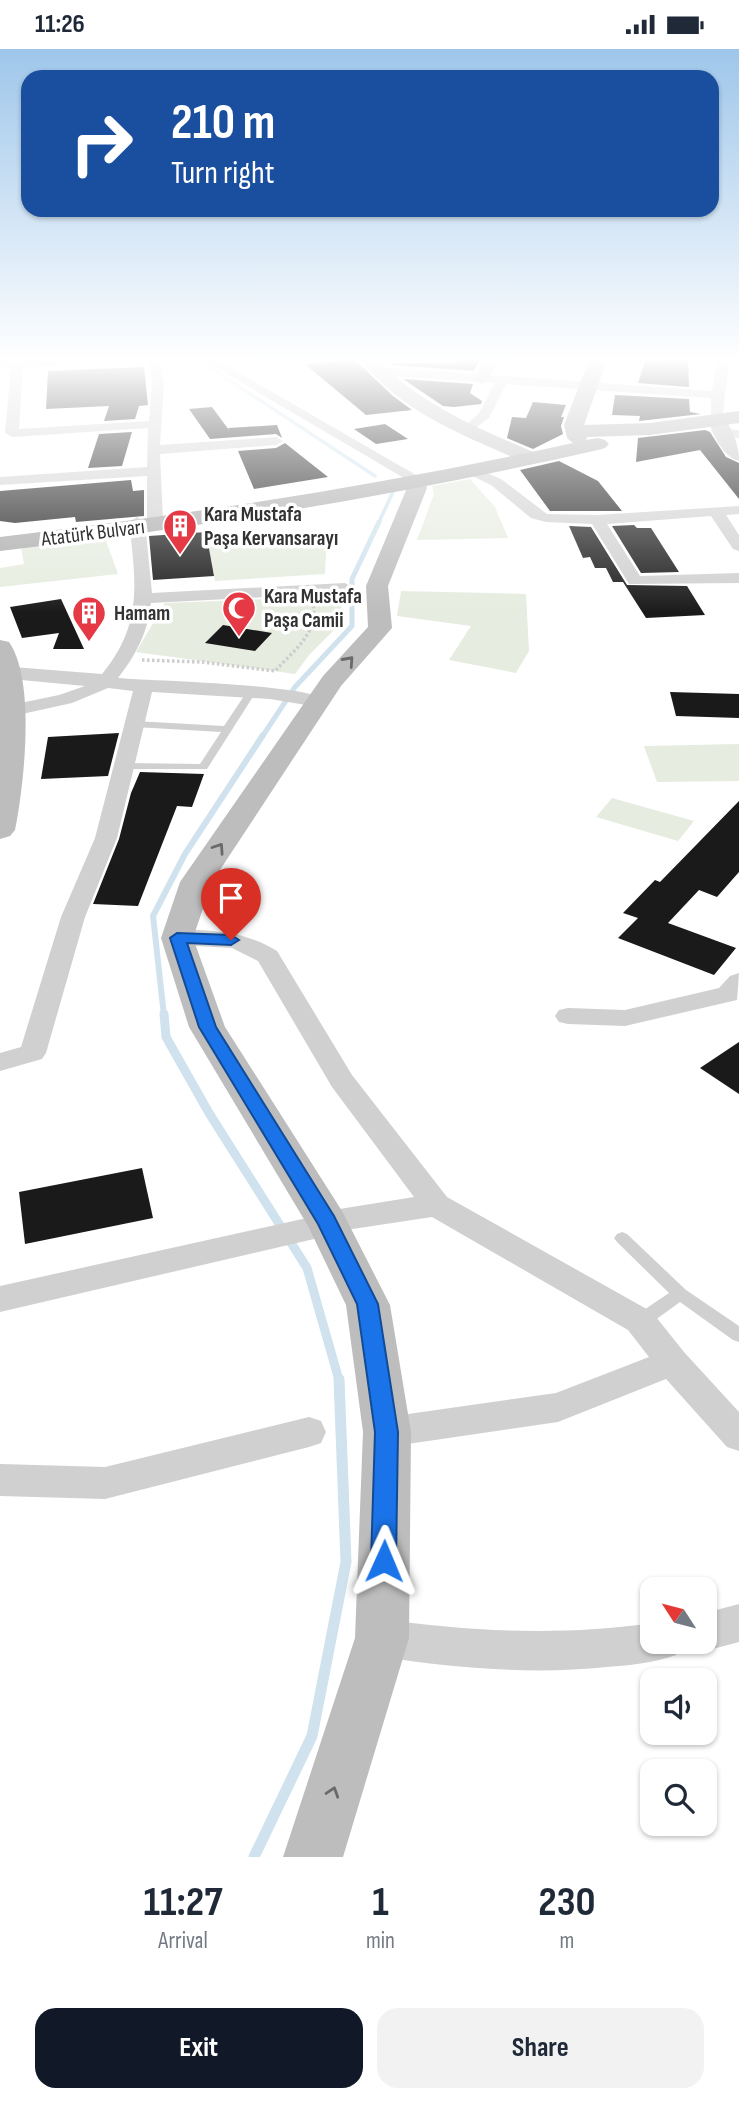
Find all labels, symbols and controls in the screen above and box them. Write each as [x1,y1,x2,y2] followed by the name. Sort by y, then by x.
[35,9,85,40] text: 11:26
[171,94,275,153] text: 210 m
[56,98,147,189] icon: right
[171,154,275,193] text: Turn right
[204,502,338,551] place label: Kara Mustafa Paşa Kervansarayı
[161,507,199,556] building icon: Kara Mustafa Paşa Kervansarayı
[39,514,146,552] street label: Atatürk Bulvarı
[264,584,362,633] place label: Kara Mustafa Paşa Camii
[220,589,258,638] mosque icon: Kara Mustafa Paşa Camii
[70,594,108,643] building icon: Hamam
[114,601,170,626] place label: Hamam
[341,656,354,669] one-way arrow
[211,843,224,856] one-way arrow
[201,868,261,940] pin
[212,879,250,917] icon: arrive
[347,1524,421,1598] position arrow
[640,1577,718,1654] north arrow
[640,1577,717,1836] map controls
[640,1668,717,1745] button: sound
[640,1759,717,1836] button: search
[325,1786,340,1798] one-way arrow
[143,1877,222,1928] text: 11:27
[372,1877,389,1928] text: 1
[538,1877,596,1928] text: 230
[158,1927,208,1955] text: Arrival
[366,1927,395,1955] text: min
[560,1927,574,1955] text: m
[35,2008,363,2088] button: Exit
[377,2008,704,2088] button: Share

